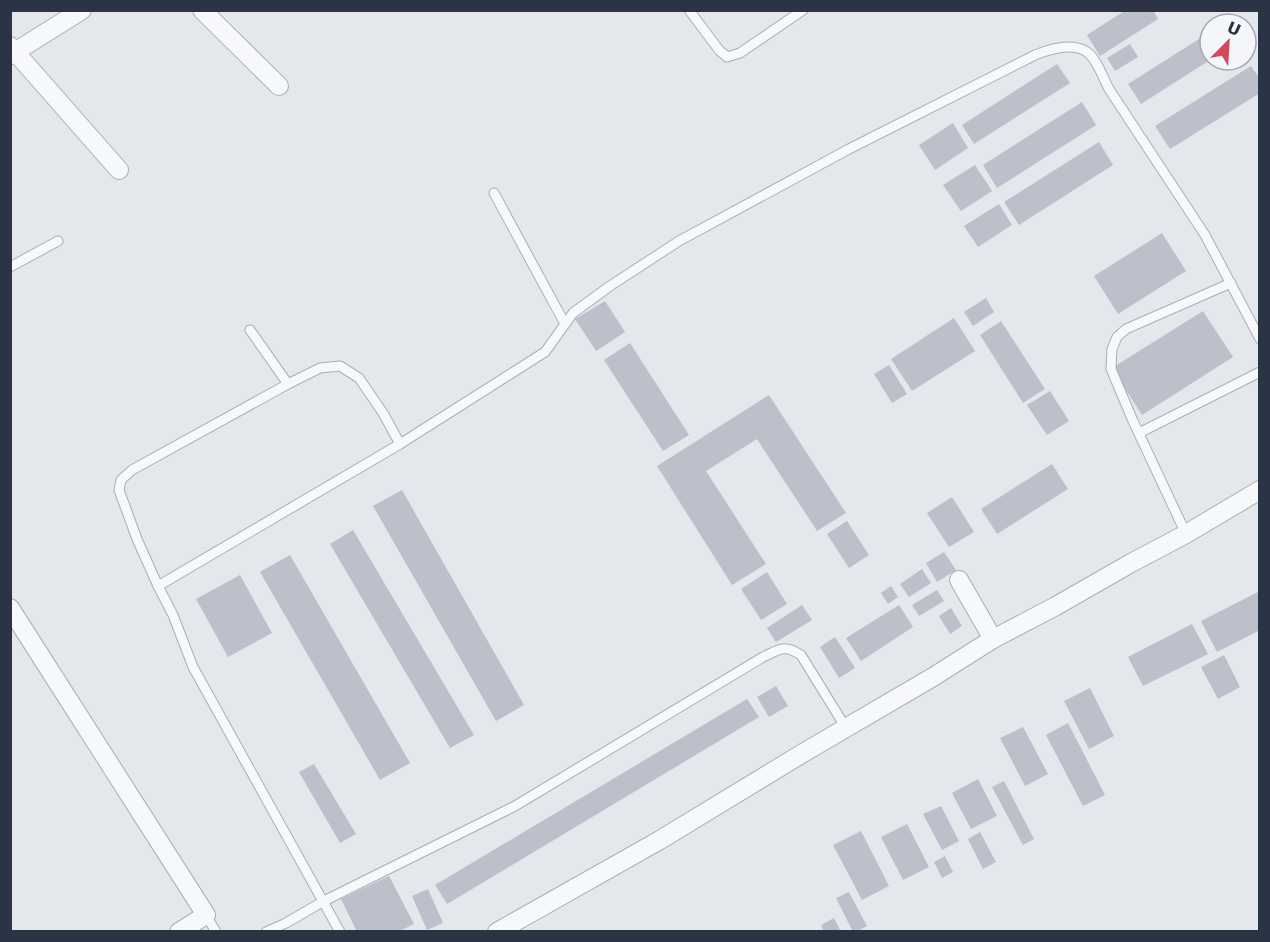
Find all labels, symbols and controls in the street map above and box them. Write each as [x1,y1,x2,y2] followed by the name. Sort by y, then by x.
[1198,12,1258,72] north arrow
[1224,17,1244,40] text: U

